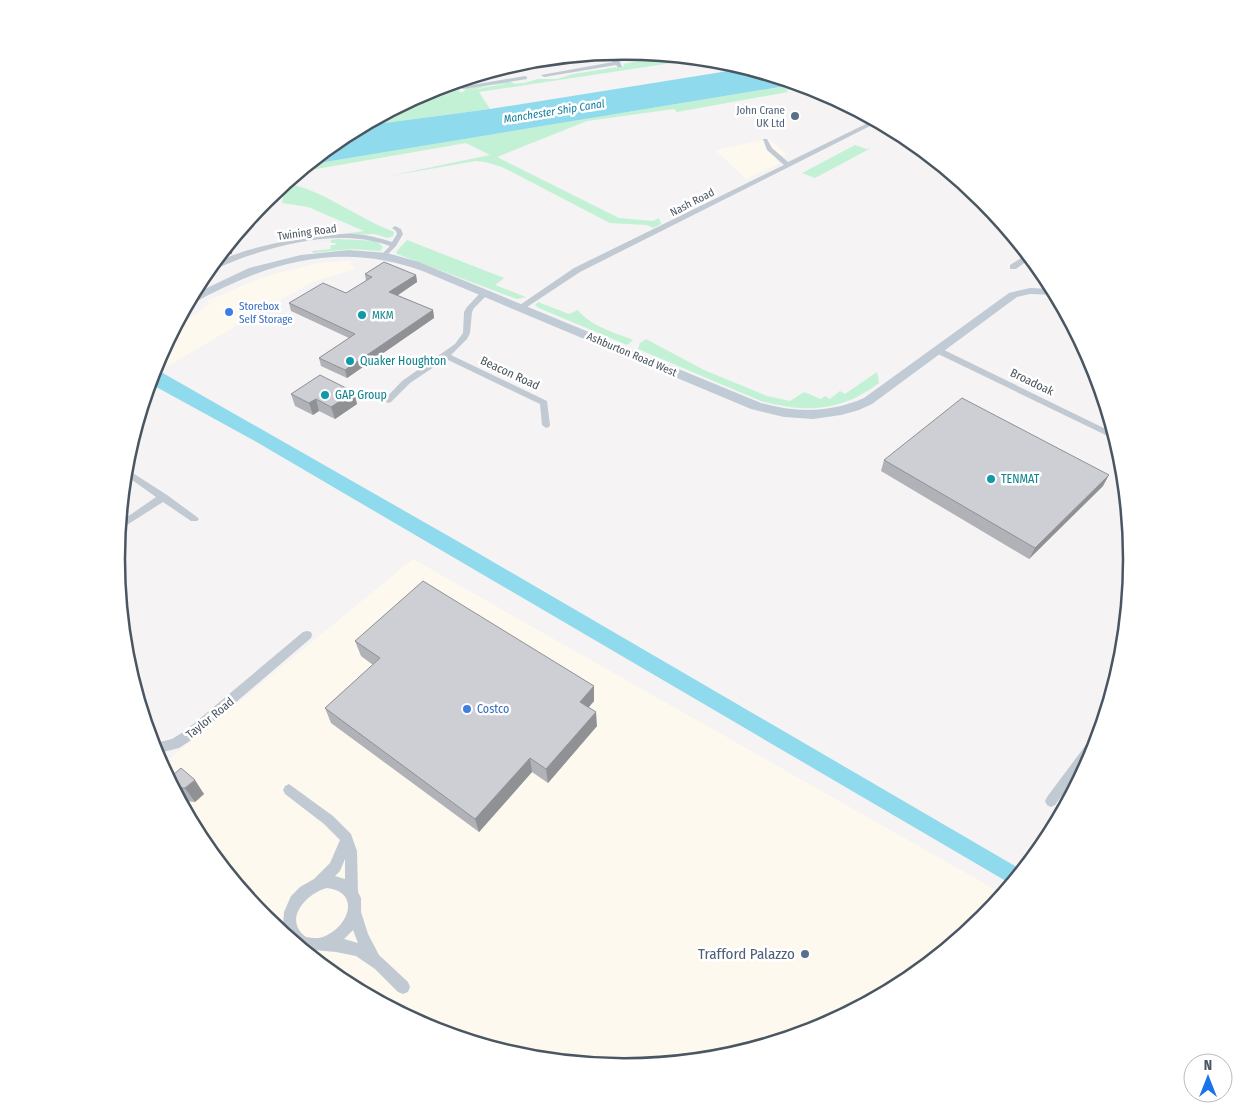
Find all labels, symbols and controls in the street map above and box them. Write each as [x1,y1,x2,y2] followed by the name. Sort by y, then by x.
[503,97,606,126] water label: Manchester Ship Canal
[736,104,785,130] place label: John Crane UK Ltd
[789,110,801,122] marker: John Crane UK Ltd
[668,186,717,219] street label: Nash Road
[277,222,338,243] street label: Twining Road
[239,300,293,326] place label: Storebox Self Storage
[223,306,235,318] marker: Storebox Self Storage
[356,309,368,321] marker: MKM
[372,309,394,322] place label: MKM
[585,330,679,379] street label: Ashburton Road West
[478,353,542,393] street label: Beacon Road
[360,354,446,368] place label: Quaker Houghton
[344,355,356,367] marker: Quaker Houghton
[1008,365,1056,399] street label: Broadoak
[335,388,387,402] place label: GAP Group
[319,389,331,401] marker: GAP Group
[1001,472,1040,486] place label: TENMAT
[985,473,997,485] marker: TENMAT
[183,695,237,741] street label: Taylor Road
[477,702,509,716] place label: Costco
[461,703,473,715] marker: Costco
[698,945,795,963] place label: Trafford Palazzo
[799,948,811,960] marker: Trafford Palazzo
[1183,1053,1233,1103] north arrow
[1204,1057,1212,1074] text: N

